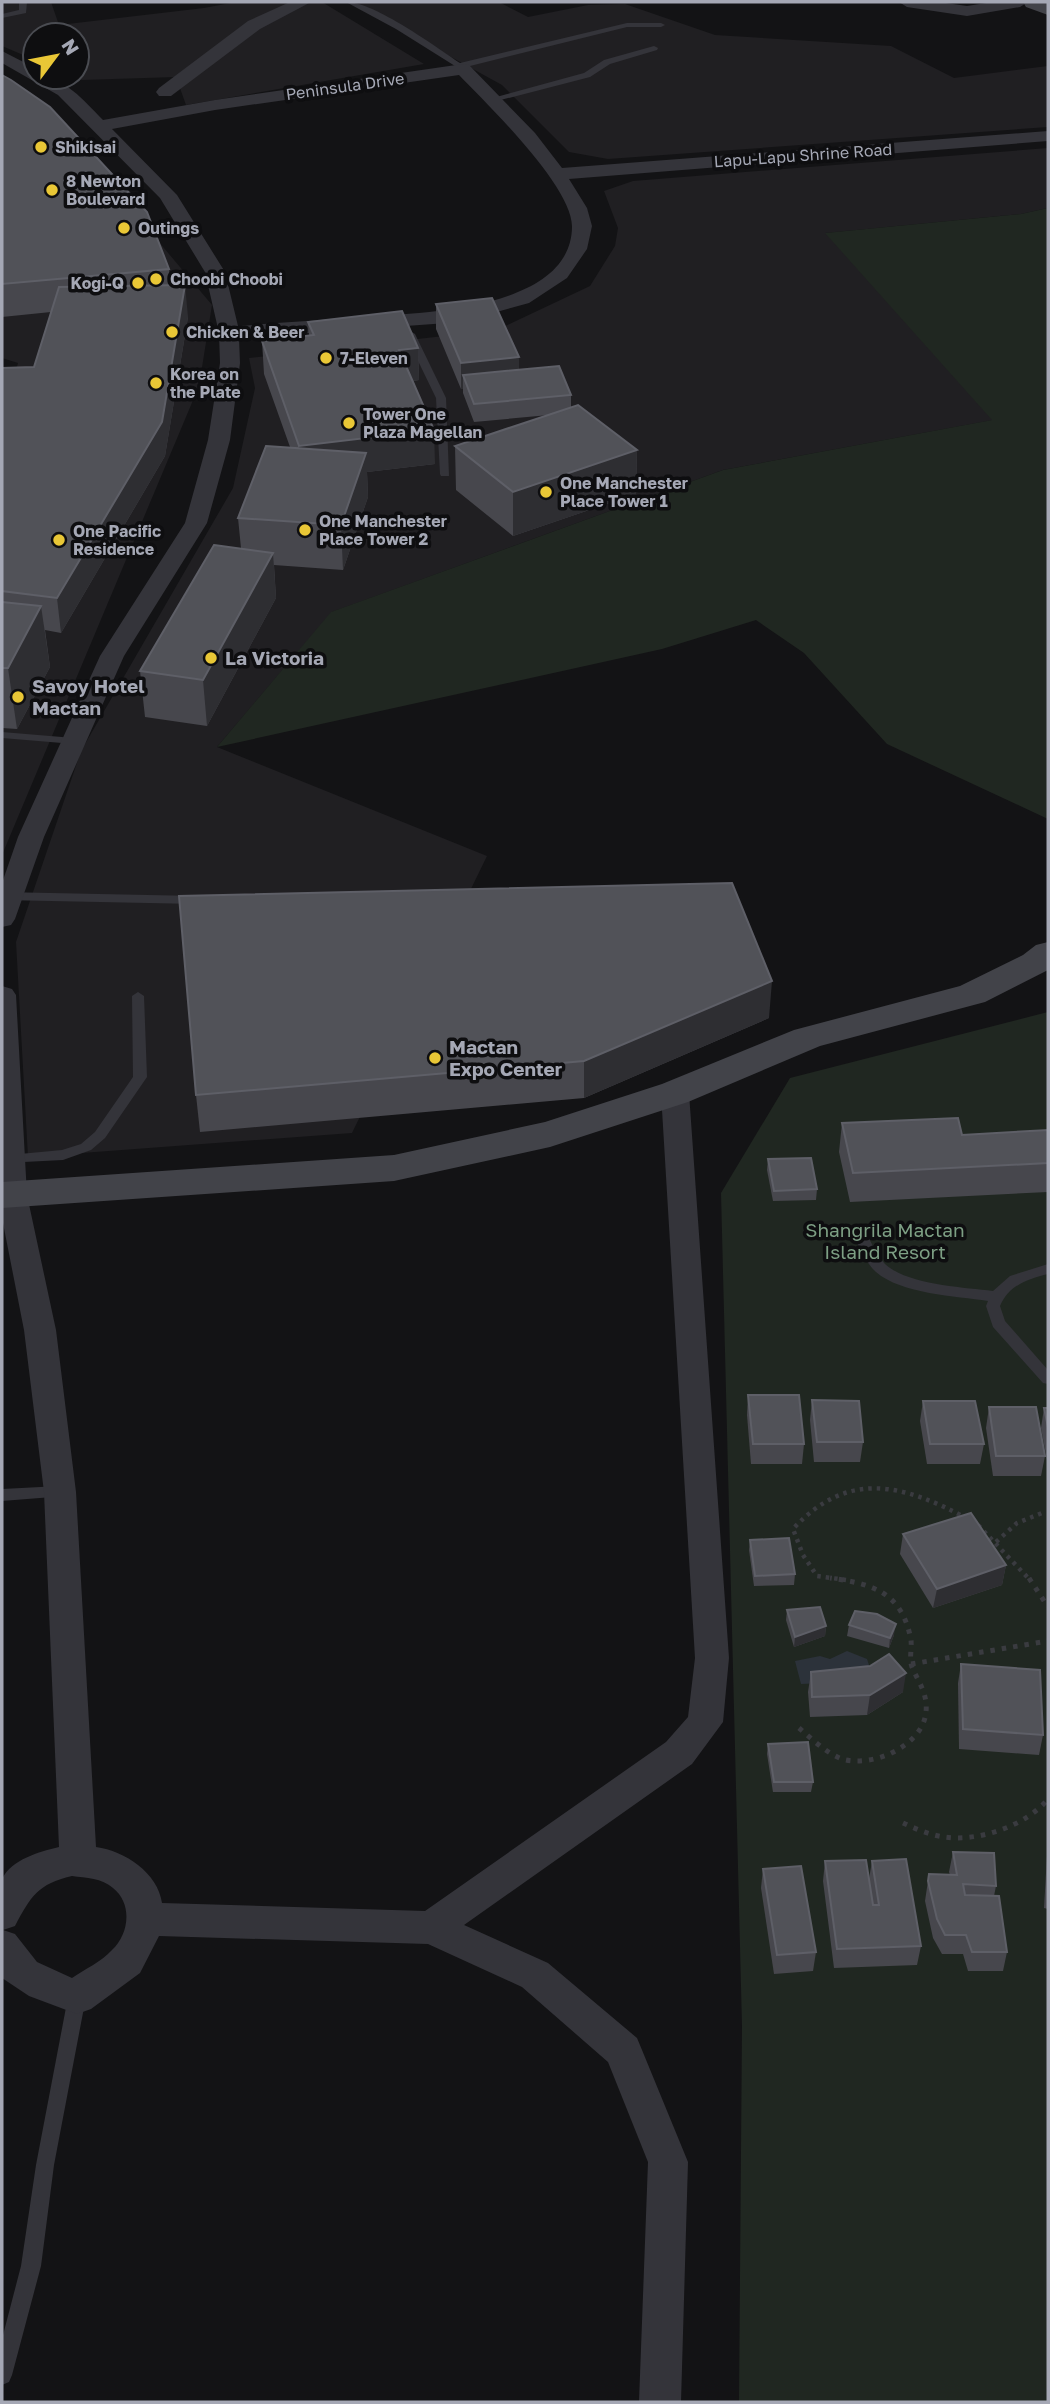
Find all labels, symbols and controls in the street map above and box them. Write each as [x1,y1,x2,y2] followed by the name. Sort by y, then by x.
[21,21,91,91] north arrow
[57,35,84,59] text: N
[284,68,406,104] street label: Peninsula Drive
[55,137,116,157] place label: Shikisai
[33,139,49,155] marker: Shikisai
[713,139,893,171] street label: Lapu-Lapu Shrine Road
[66,171,145,209] place label: 8 Newton Boulevard
[44,182,60,198] marker: 8 Newton Boulevard
[138,218,199,238] place label: Outings
[116,220,132,236] marker: Outings
[170,269,283,289] place label: Choobi Choobi
[148,271,164,287] marker: Choobi Choobi
[70,273,124,293] place label: Kogi-Q
[130,275,146,291] marker: Kogi-Q
[186,322,304,342] place label: Chicken & Beer
[164,324,180,340] marker: Chicken & Beer
[340,348,408,368] place label: 7-Eleven
[318,350,334,366] marker: 7-Eleven
[170,364,241,402] place label: Korea on the Plate
[148,375,164,391] marker: Korea on the Plate
[363,404,482,442] place label: Tower One Plaza Magellan
[341,415,357,431] marker: Tower One Plaza Magellan
[560,473,688,511] place label: One Manchester Place Tower 1
[538,484,554,500] marker: One Manchester Place Tower 1
[319,511,447,549] place label: One Manchester Place Tower 2
[73,521,161,559] place label: One Pacific Residence
[297,522,313,538] marker: One Manchester Place Tower 2
[51,532,67,548] marker: One Pacific Residence
[225,646,324,669] place label: La Victoria
[203,650,219,666] marker: La Victoria
[32,674,145,719] place label: Savoy Hotel Mactan
[10,689,26,705] marker: Savoy Hotel Mactan
[449,1035,563,1080] place label: Mactan Expo Center
[427,1050,443,1066] marker: Mactan Expo Center
[805,1218,965,1263] park label: Shangrila Mactan Island Resort

